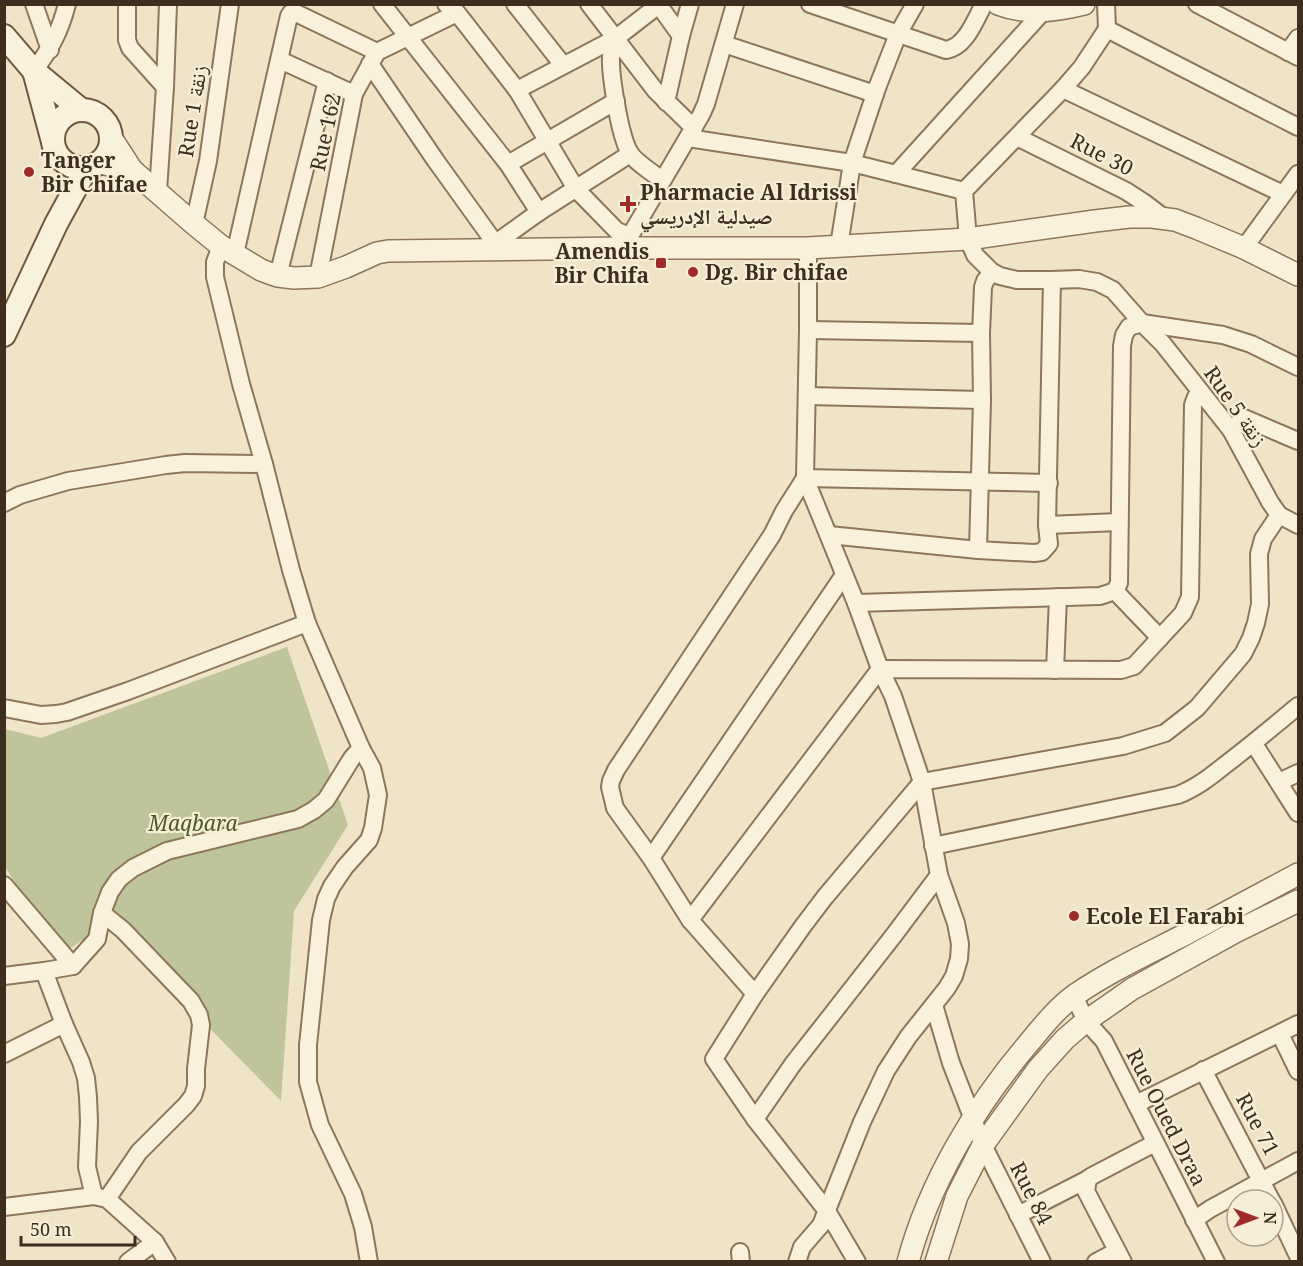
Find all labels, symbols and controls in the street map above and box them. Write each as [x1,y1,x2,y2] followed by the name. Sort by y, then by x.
[171,63,213,159] street label: Rue 1 زنقة
[303,90,347,174] street label: Rue 162
[1066,126,1138,182] street label: Rue 30
[41,146,148,198] place label: Tanger Bir Chifae
[22,165,36,179] marker: Tanger Bir Chifae
[640,178,858,233] place label: Pharmacie Al Idrissi صيدلية الإدريسي
[621,197,635,211] marker: Pharmacie Al Idrissi صيدلية الإدريسي
[554,237,649,289] place label: Amendis Bir Chifa
[654,256,668,270] marker: Amendis Bir Chifa
[705,258,848,286] place label: Dg. Bir chifae
[686,265,700,279] marker: Dg. Bir chifae
[1198,360,1274,452] street label: Rue 5 زنقة
[147,809,238,837] park label: Maqbara
[1086,902,1245,930] place label: Ecole El Farabi
[1067,909,1081,923] marker: Ecole El Farabi
[1120,1044,1214,1190] street label: Rue Oued Draa
[1230,1088,1286,1160] street label: Rue 71
[1004,1157,1060,1230] street label: Rue 84
[1225,1188,1285,1248] north arrow
[21,1209,135,1247] scale bar
[1259,1212,1281,1225] text: N
[30,1217,72,1241] text: 50 m

